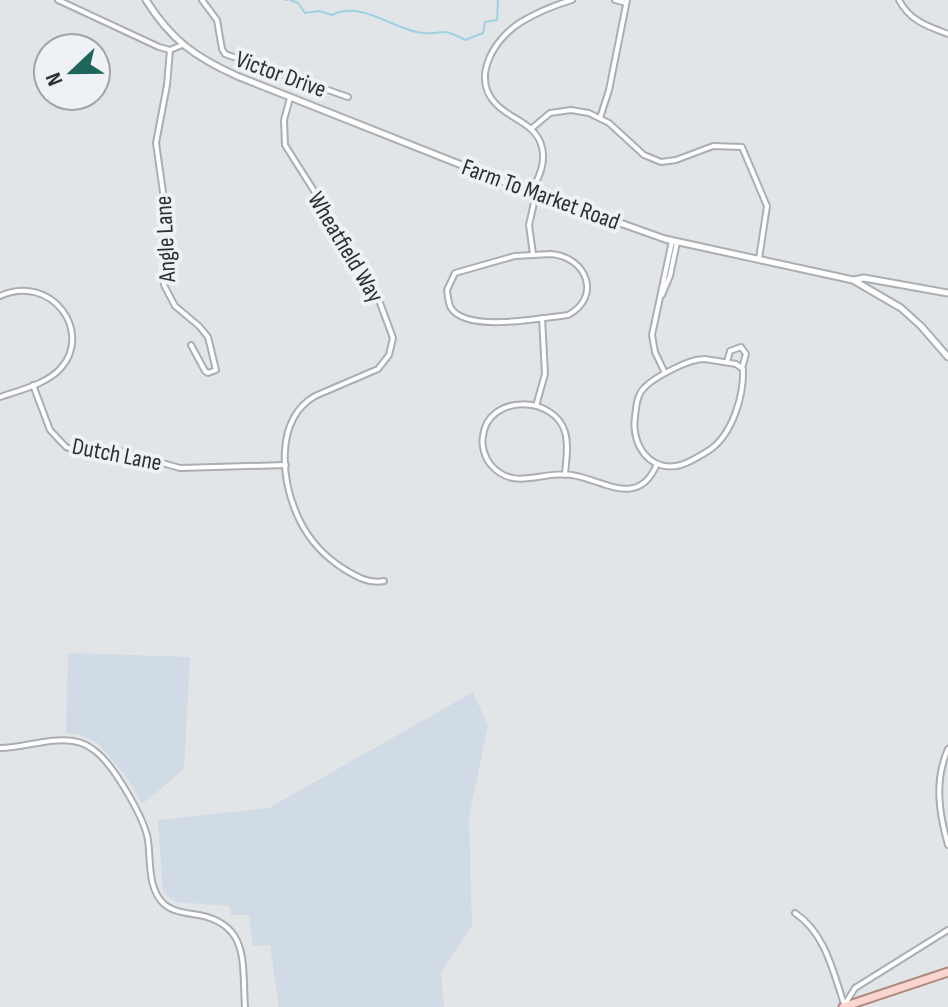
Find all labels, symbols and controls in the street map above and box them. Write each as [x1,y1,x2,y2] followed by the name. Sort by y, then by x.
[32,32,112,112] north arrow
[232,45,330,104] street label: Victor Drive
[40,68,70,89] text: N
[458,152,624,236] street label: Farm To Market Road
[301,187,390,308] street label: Wheatfield Way
[149,195,182,284] street label: Angle Lane
[70,432,164,477] street label: Dutch Lane

